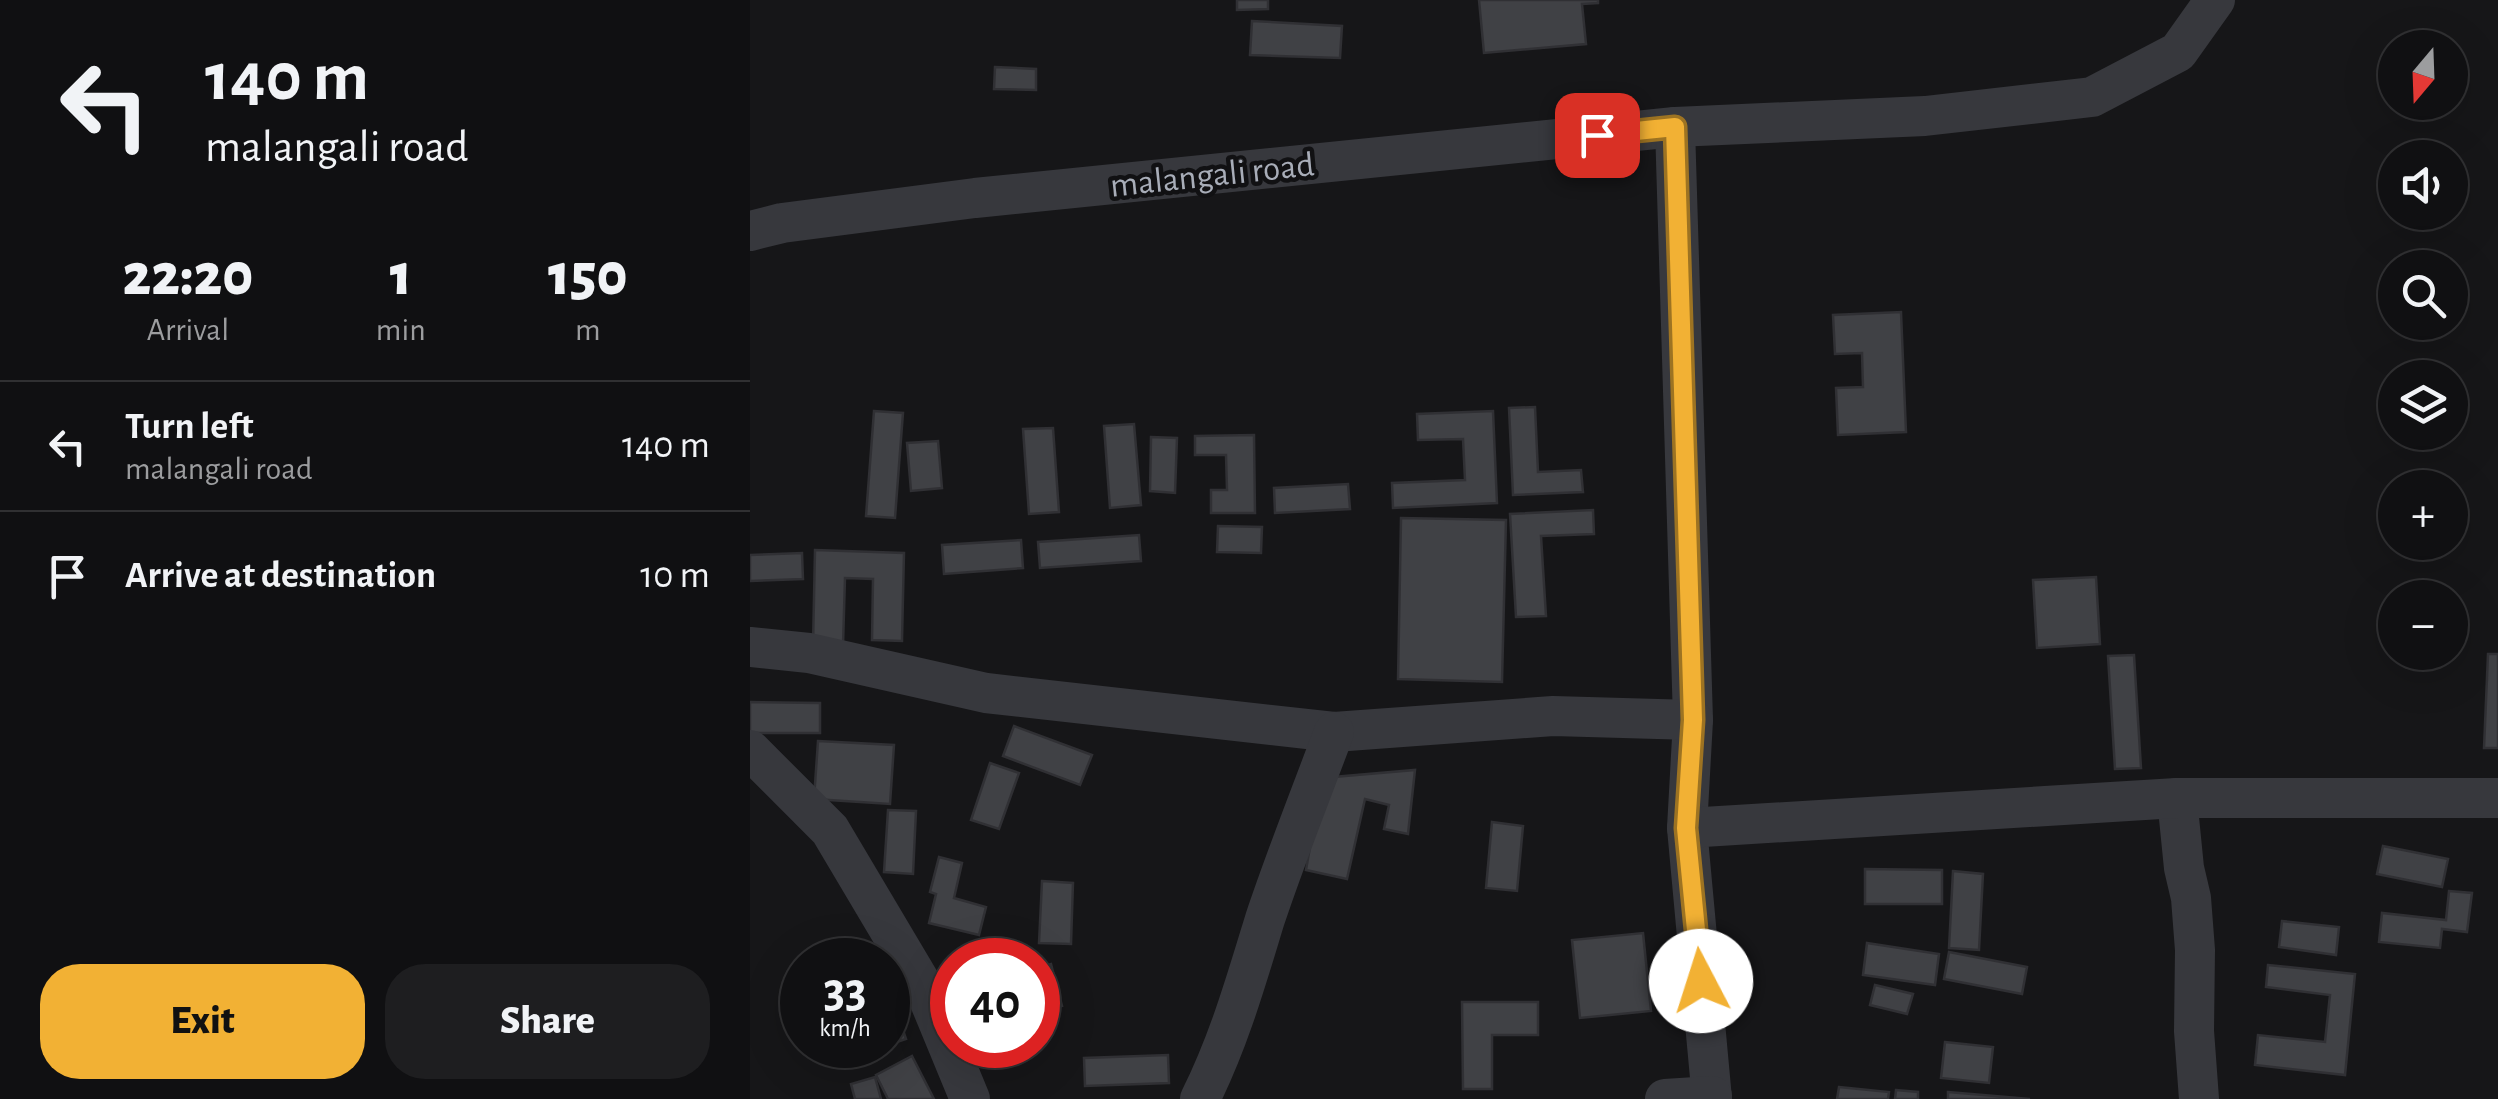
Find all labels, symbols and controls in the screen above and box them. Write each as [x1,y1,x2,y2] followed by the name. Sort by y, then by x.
[2378,30,2468,120] north arrow
[2378,30,2468,670] map controls
[40,40,170,170] icon: left
[205,43,369,113] text: 140 m
[1555,93,1640,178] pin
[1570,108,1625,163] icon: arrive
[205,125,469,170] text: malangali road
[2378,140,2468,230] button: sound
[1108,147,1316,204] street label: malangali road
[122,246,253,306] text: 22:20
[390,246,412,306] text: 1
[548,246,628,306] text: 150
[2378,250,2468,340] button: search
[147,314,229,346] text: Arrival
[376,314,426,346] text: min
[575,314,601,346] text: m
[2378,360,2468,450] button: layers
[125,408,253,446] text: Turn left
[40,419,95,474] icon: left
[622,427,710,465] text: 140 m
[125,453,313,485] text: malangali road
[2378,470,2468,560] button: +
[40,549,95,604] icon: arrive
[125,557,436,595] text: Arrive at destination
[640,557,710,595] text: 10 m
[2378,580,2468,670] button: −
[1649,929,1753,1033] position arrow
[930,938,1060,1068] speed limit sign: 40
[40,964,365,1079] button: Exit
[385,964,710,1079] button: Share
[823,966,867,1016] text: 33
[819,1016,871,1041] text: km/h

